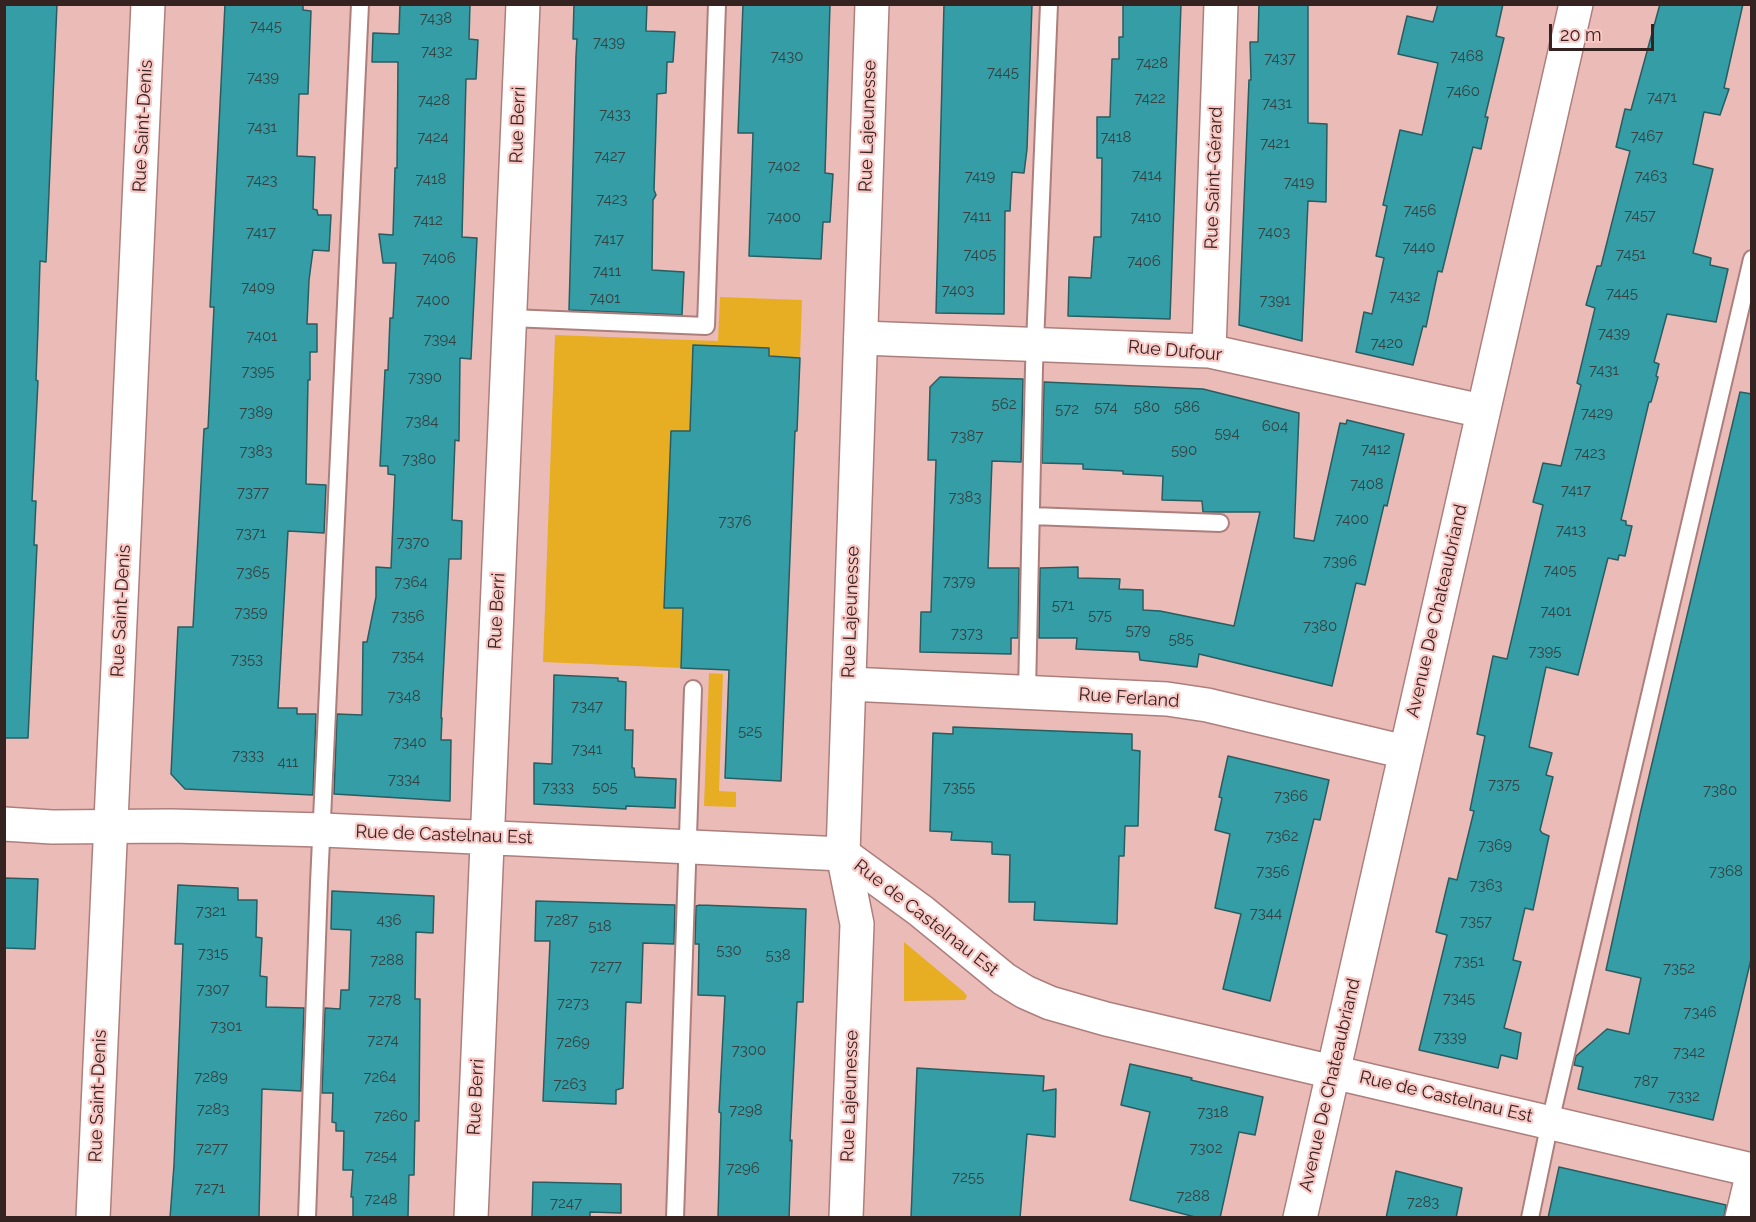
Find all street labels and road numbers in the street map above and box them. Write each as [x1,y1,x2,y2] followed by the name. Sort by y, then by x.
[129,59,157,193] street label: Rue Saint-Denis
[855,60,881,192] street label: Rue Lajeunesse
[506,86,530,164] street label: Rue Berri
[1201,106,1227,250] street label: Rue Saint-Gérard
[1127,336,1223,366] street label: Rue Dufour
[1402,502,1472,720] street label: Avenue De Chateaubriand
[107,544,135,678] street label: Rue Saint-Denis
[838,546,864,678] street label: Rue Lajeunesse
[484,572,510,650] street label: Rue Berri
[1078,684,1180,712] street label: Rue Ferland
[355,821,533,849] street label: Rue de Castelnau Est
[850,855,1002,981] street label: Rue de Castelnau Est
[1295,976,1365,1194] street label: Avenue De Chateaubriand
[85,1029,111,1163] street label: Rue Saint-Denis
[837,1030,863,1162] street label: Rue Lajeunesse
[463,1058,489,1136] street label: Rue Berri
[1357,1067,1535,1127] street label: Rue de Castelnau Est

